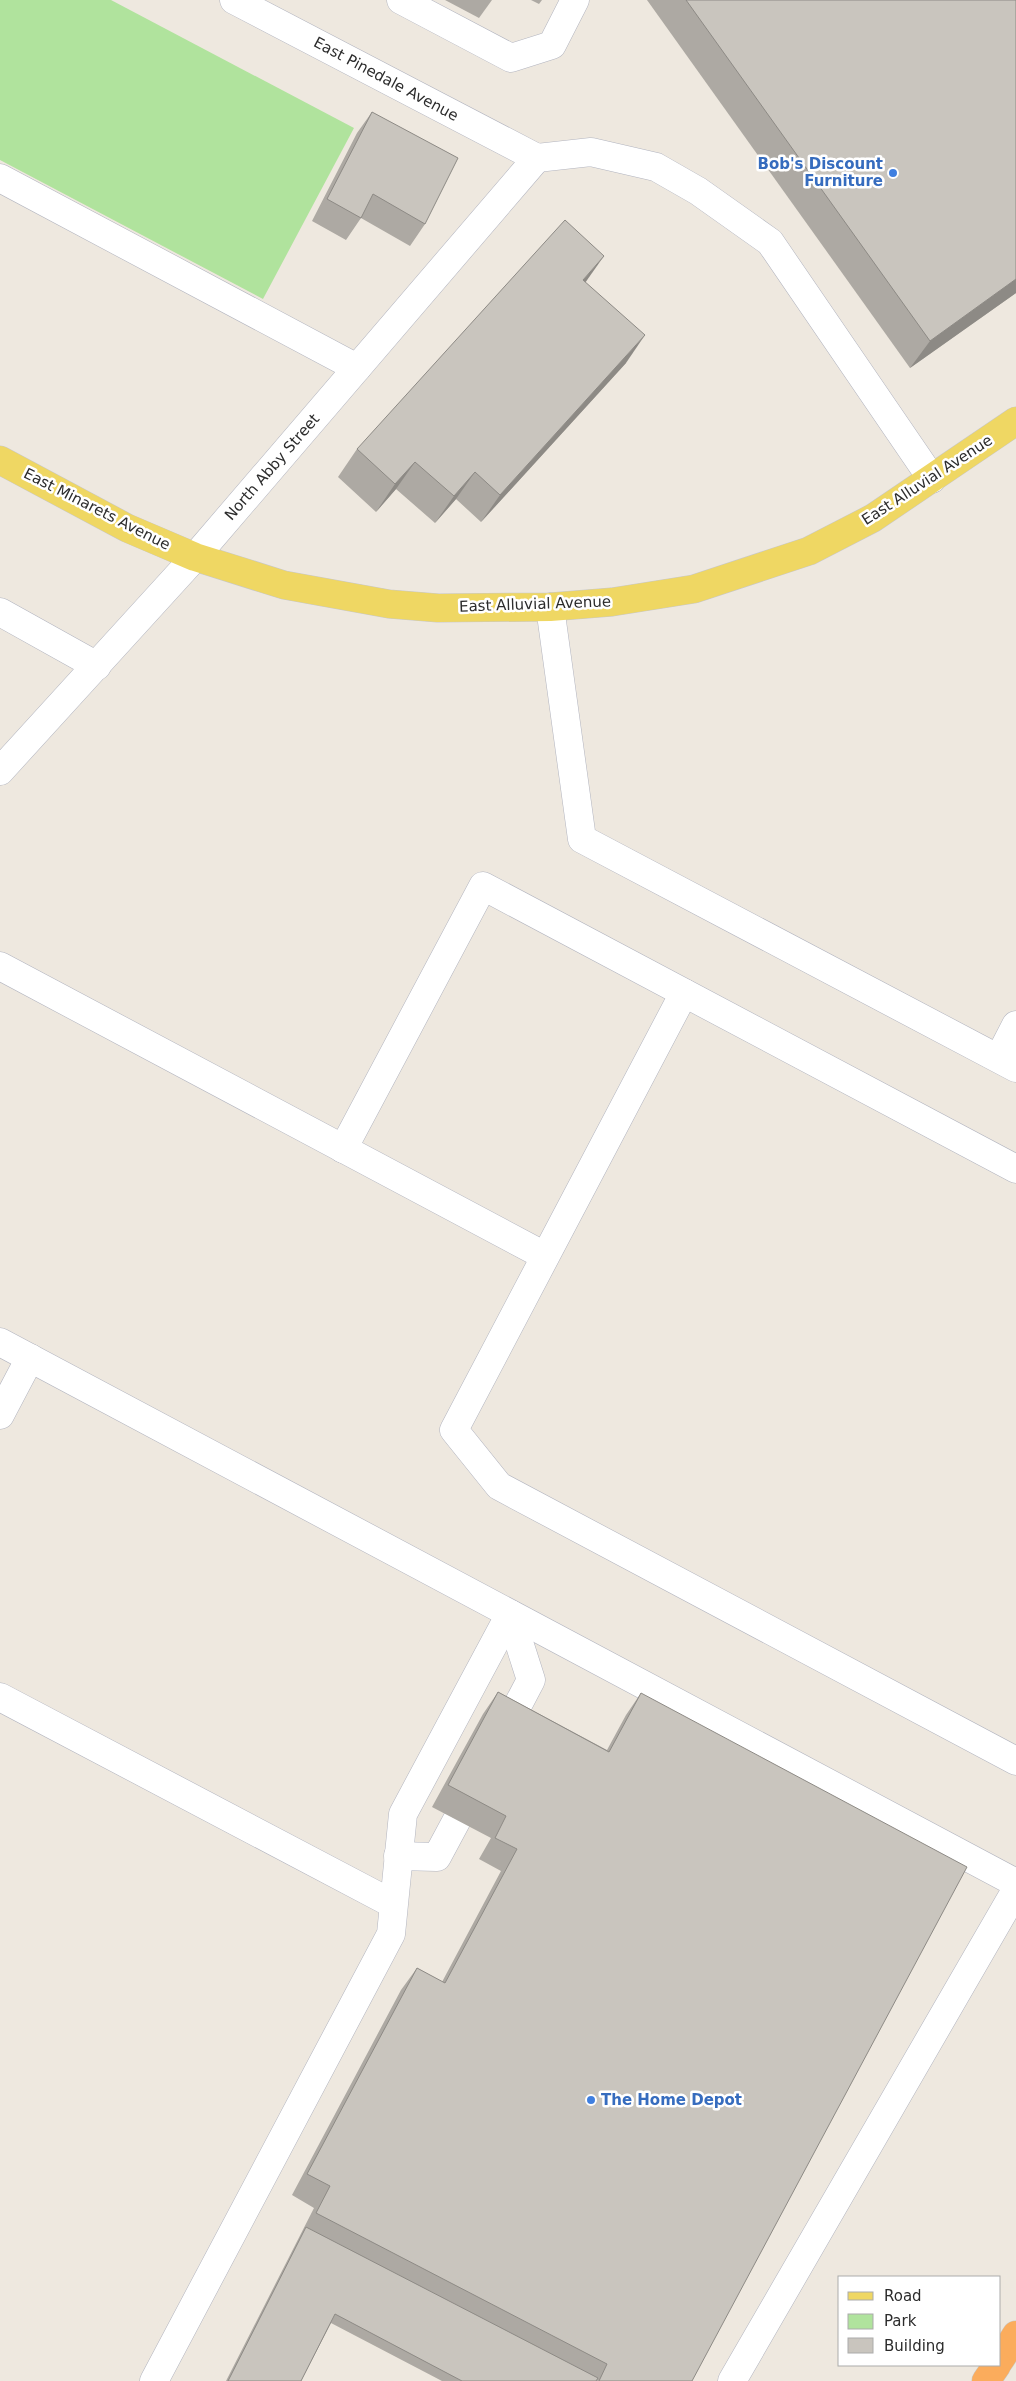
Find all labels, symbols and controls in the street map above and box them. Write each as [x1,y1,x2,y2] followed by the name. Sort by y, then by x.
[311,33,461,125] street label: East Pinedale Avenue
[758,155,883,190] place label: Bob's Discount Furniture
[887,167,899,179] marker: Bob's Discount Furniture
[221,410,323,524] street label: North Abby Street
[858,431,996,529] street label: East Alluvial Avenue
[21,464,173,554] street label: East Minarets Avenue
[459,592,611,616] street label: East Alluvial Avenue
[601,2091,742,2109] place label: The Home Depot
[585,2094,597,2106] marker: The Home Depot
[838,2276,1001,2366] legend
[884,2287,922,2305] text: Road
[884,2312,917,2330] text: Park
[884,2337,945,2355] text: Building

